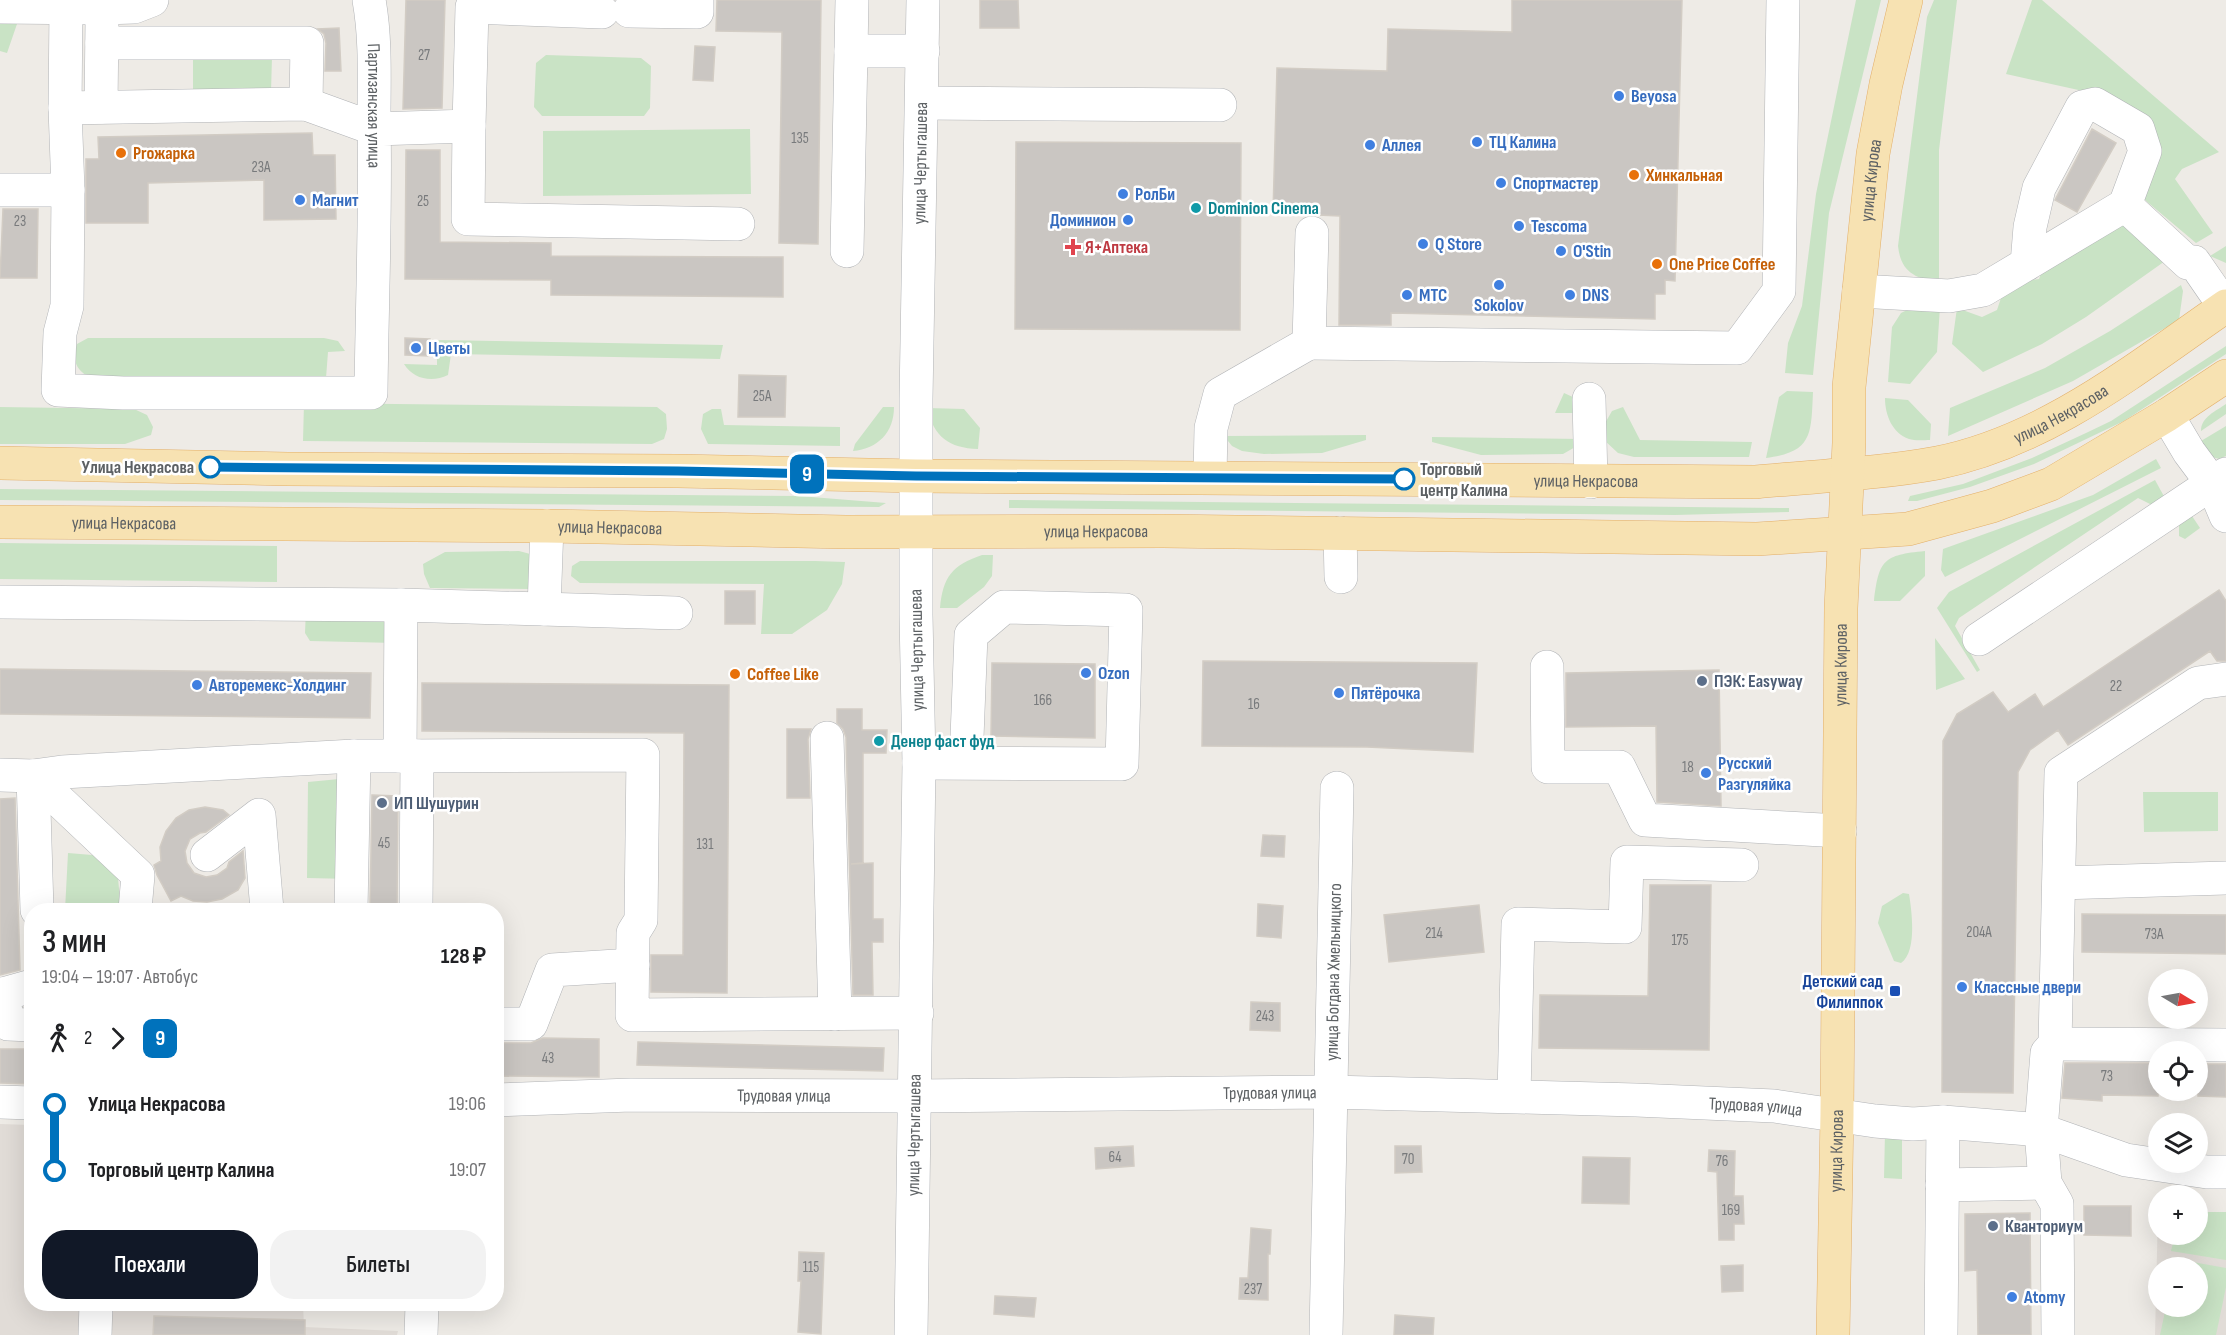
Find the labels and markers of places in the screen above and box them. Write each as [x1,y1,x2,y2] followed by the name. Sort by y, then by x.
[1631,86,1677,107] place label: Beyosa
[1612,89,1626,103] marker: Beyosa
[1489,132,1556,153] place label: ТЦ Калина
[1381,135,1421,156] place label: Аллея
[1470,135,1484,149] marker: ТЦ Калина
[1363,138,1377,152] marker: Аллея
[133,143,195,164] place label: Proжарка
[114,146,128,160] marker: Proжарка
[1645,165,1723,186] place label: Хинкальная
[1627,168,1641,182] marker: Хинкальная
[1513,173,1599,194] place label: Спортмастер
[1494,176,1508,190] marker: Спортмастер
[1135,184,1175,205] place label: РолБи
[1116,187,1130,201] marker: РолБи
[312,190,359,211] place label: Магнит
[293,193,307,207] marker: Магнит
[1208,198,1319,219] place label: Dominion Cinema
[1189,201,1203,215] marker: Dominion Cinema
[1050,210,1116,231] place label: Доминион
[1121,213,1135,227] marker: Доминион
[1531,216,1587,237] place label: Tescoma
[1512,219,1526,233] marker: Tescoma
[1435,234,1482,255] place label: Q Store
[1085,237,1148,258] place label: Я+Аптека
[1416,237,1430,251] marker: Q Store
[1066,240,1080,254] marker: Я+Аптека
[1573,241,1611,262] place label: O'Stin
[1554,244,1568,258] marker: O'Stin
[1669,254,1776,275] place label: One Price Coffee
[1650,257,1664,271] marker: One Price Coffee
[1492,278,1506,292] marker: Sokolov
[1419,285,1447,306] place label: МТС
[1582,285,1609,306] place label: DNS
[1400,288,1414,302] marker: МТС
[1563,288,1577,302] marker: DNS
[1474,295,1524,316] place label: Sokolov
[428,338,470,359] place label: Цветы
[409,341,423,355] marker: Цветы
[199,456,221,478] marker: Улица Некрасова
[81,457,194,478] place label: Улица Некрасова
[1420,459,1508,501] place label: Торговый центр Калина
[1393,468,1415,490] marker: Торговый центр Калина
[1098,663,1130,684] place label: Ozon
[747,664,819,685] place label: Coffee Like
[1079,666,1093,680] marker: Ozon
[728,667,742,681] marker: Coffee Like
[1714,671,1803,692] place label: ПЭК: Easyway
[1695,674,1709,688] marker: ПЭК: Easyway
[208,675,347,696] place label: Авторемекс-Холдинг
[190,678,204,692] marker: Авторемекс-Холдинг
[1351,683,1420,704] place label: Пятёрочка
[1332,686,1346,700] marker: Пятёрочка
[891,731,995,752] place label: Денер фаст фуд
[872,734,886,748] marker: Денер фаст фуд
[1718,753,1791,795] place label: Русский Разгуляйка
[1699,766,1713,780] marker: Русский Разгуляйка
[394,793,479,814] place label: ИП Шушурин
[375,796,389,810] marker: ИП Шушурин
[1802,971,1884,1013] place label: Детский сад Филиппок
[1974,977,2081,998] place label: Классные двери
[1955,980,1969,994] marker: Классные двери
[1888,984,1902,998] marker: Детский сад Филиппок
[2005,1216,2083,1237] place label: Кванториум
[1986,1219,2000,1233] marker: Кванториум
[2023,1287,2066,1308] place label: Atomy
[2005,1290,2019,1304] marker: Atomy

